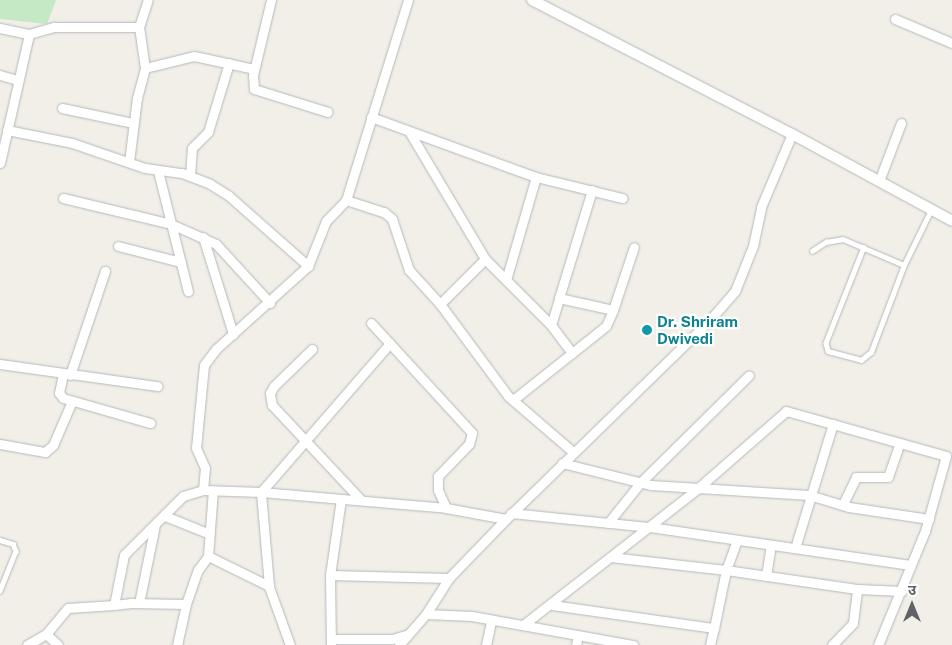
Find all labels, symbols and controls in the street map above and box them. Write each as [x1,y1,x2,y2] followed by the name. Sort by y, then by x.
[657,312,738,347] place label: Dr. Shriram Dwivedi
[641,324,653,336] marker: Dr. Shriram Dwivedi
[887,580,937,630] north arrow
[908,582,916,598] text: उ

